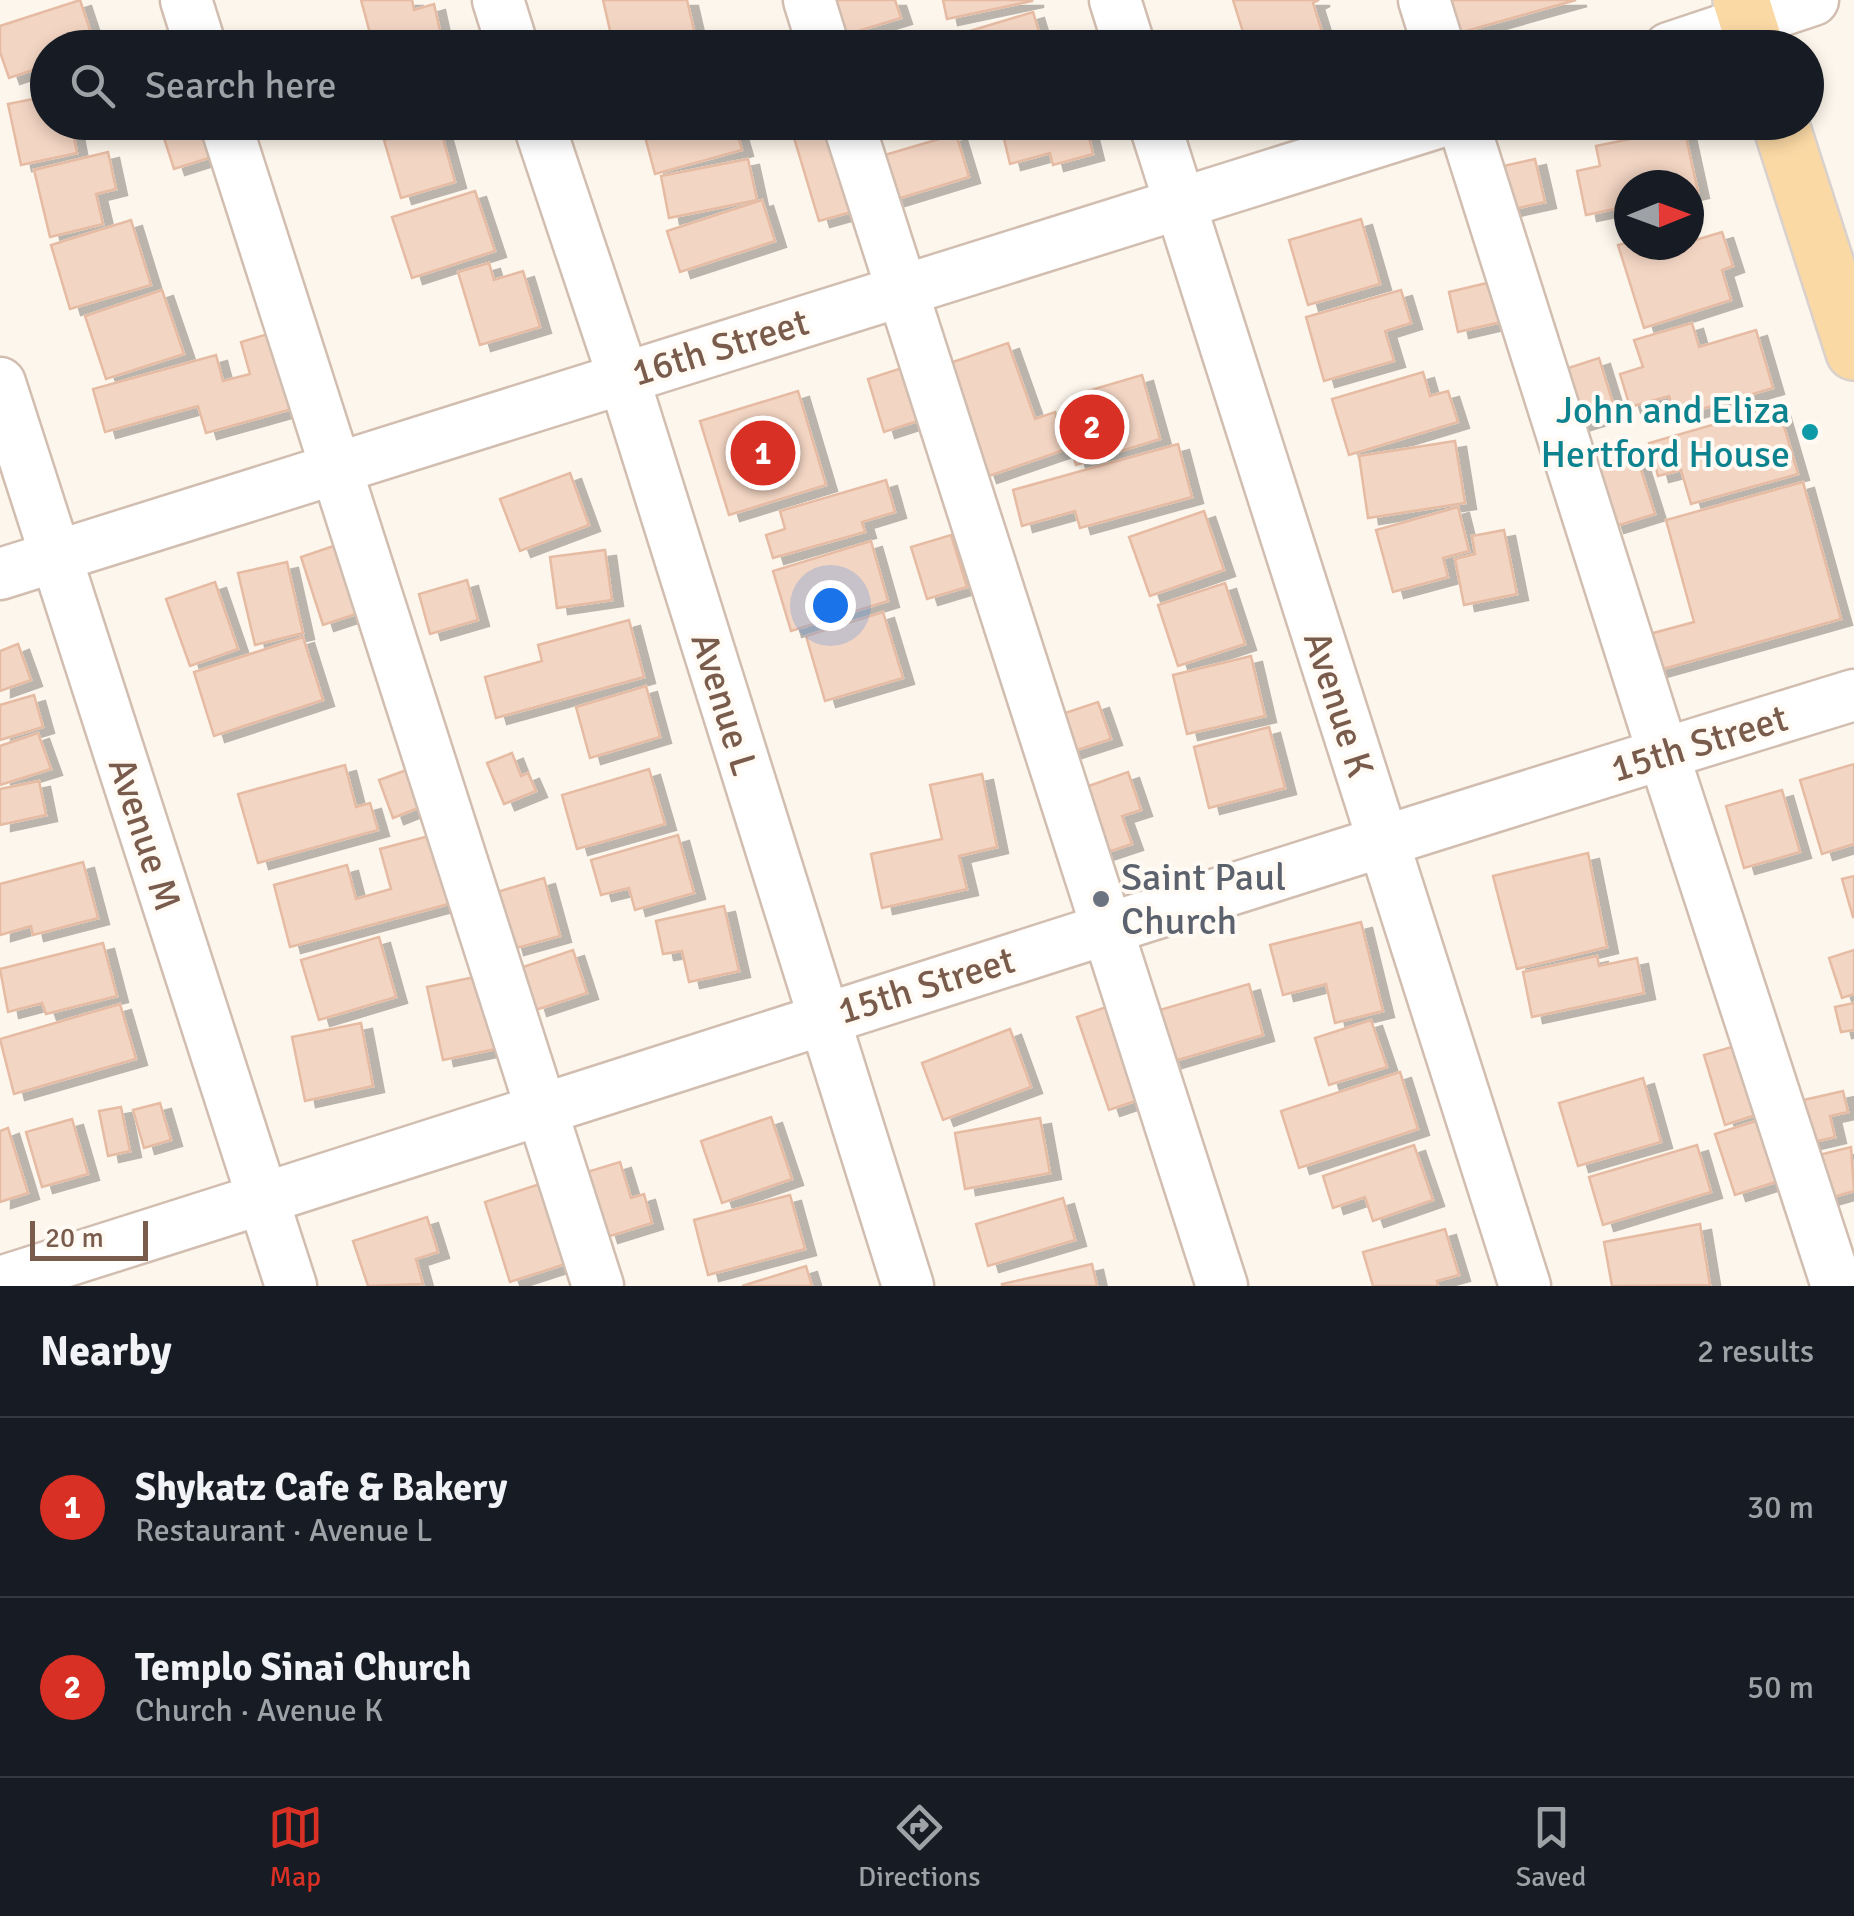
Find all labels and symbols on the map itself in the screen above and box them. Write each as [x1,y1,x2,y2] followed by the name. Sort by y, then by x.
[1614,170,1704,260] north arrow
[626,298,814,397] street label: 16th Street
[1540,387,1790,478] place label: John and Eliza Hertford House
[1060,390,1124,464] pin: 2
[730,416,796,490] pin: 1
[1799,421,1821,443] marker: John and Eliza Hertford House
[805,580,856,631] your location
[1293,626,1384,783] street label: Avenue K
[681,627,768,781] street label: Avenue L
[1605,694,1793,793] street label: 15th Street
[98,752,191,917] street label: Avenue M
[1121,854,1286,945] place label: Saint Paul Church
[1090,888,1112,910] marker: Saint Paul Church
[832,936,1020,1035] street label: 15th Street
[30,1216,148,1260] scale bar

